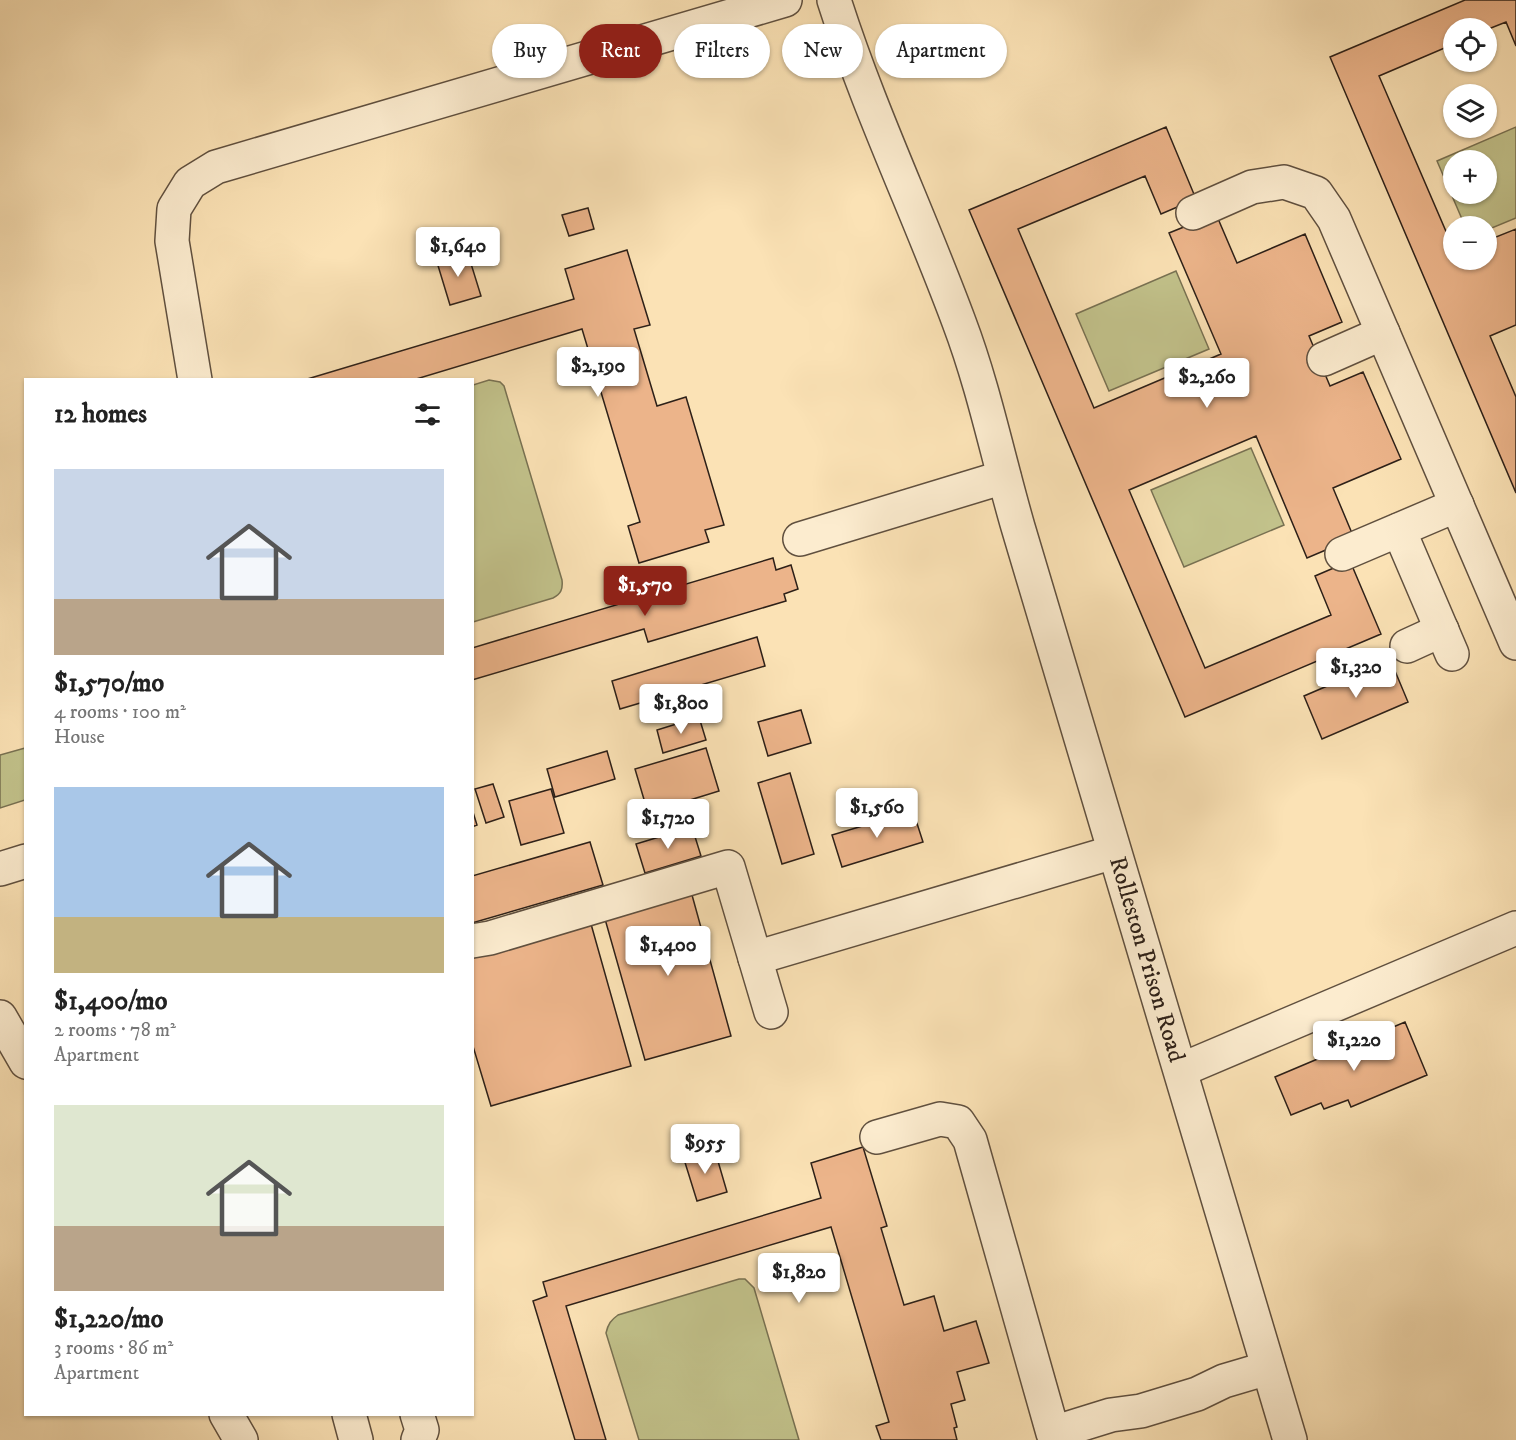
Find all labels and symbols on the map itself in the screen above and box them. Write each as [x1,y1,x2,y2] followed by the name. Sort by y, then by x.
[409,227,507,278] pin: $1,640
[549,347,647,398] pin: $2,190
[1158,358,1256,409] pin: $2,260
[596,566,694,617] pin: $1,570
[1307,648,1405,699] pin: $1,320
[632,684,730,735] pin: $1,800
[828,788,926,839] pin: $1,560
[619,799,717,850] pin: $1,720
[1102,853,1192,1066] street label: Rolleston Prison Road
[619,926,717,977] pin: $1,400
[1305,1021,1403,1072] pin: $1,220
[669,1124,741,1175] pin: $955
[750,1253,848,1304] pin: $1,820

